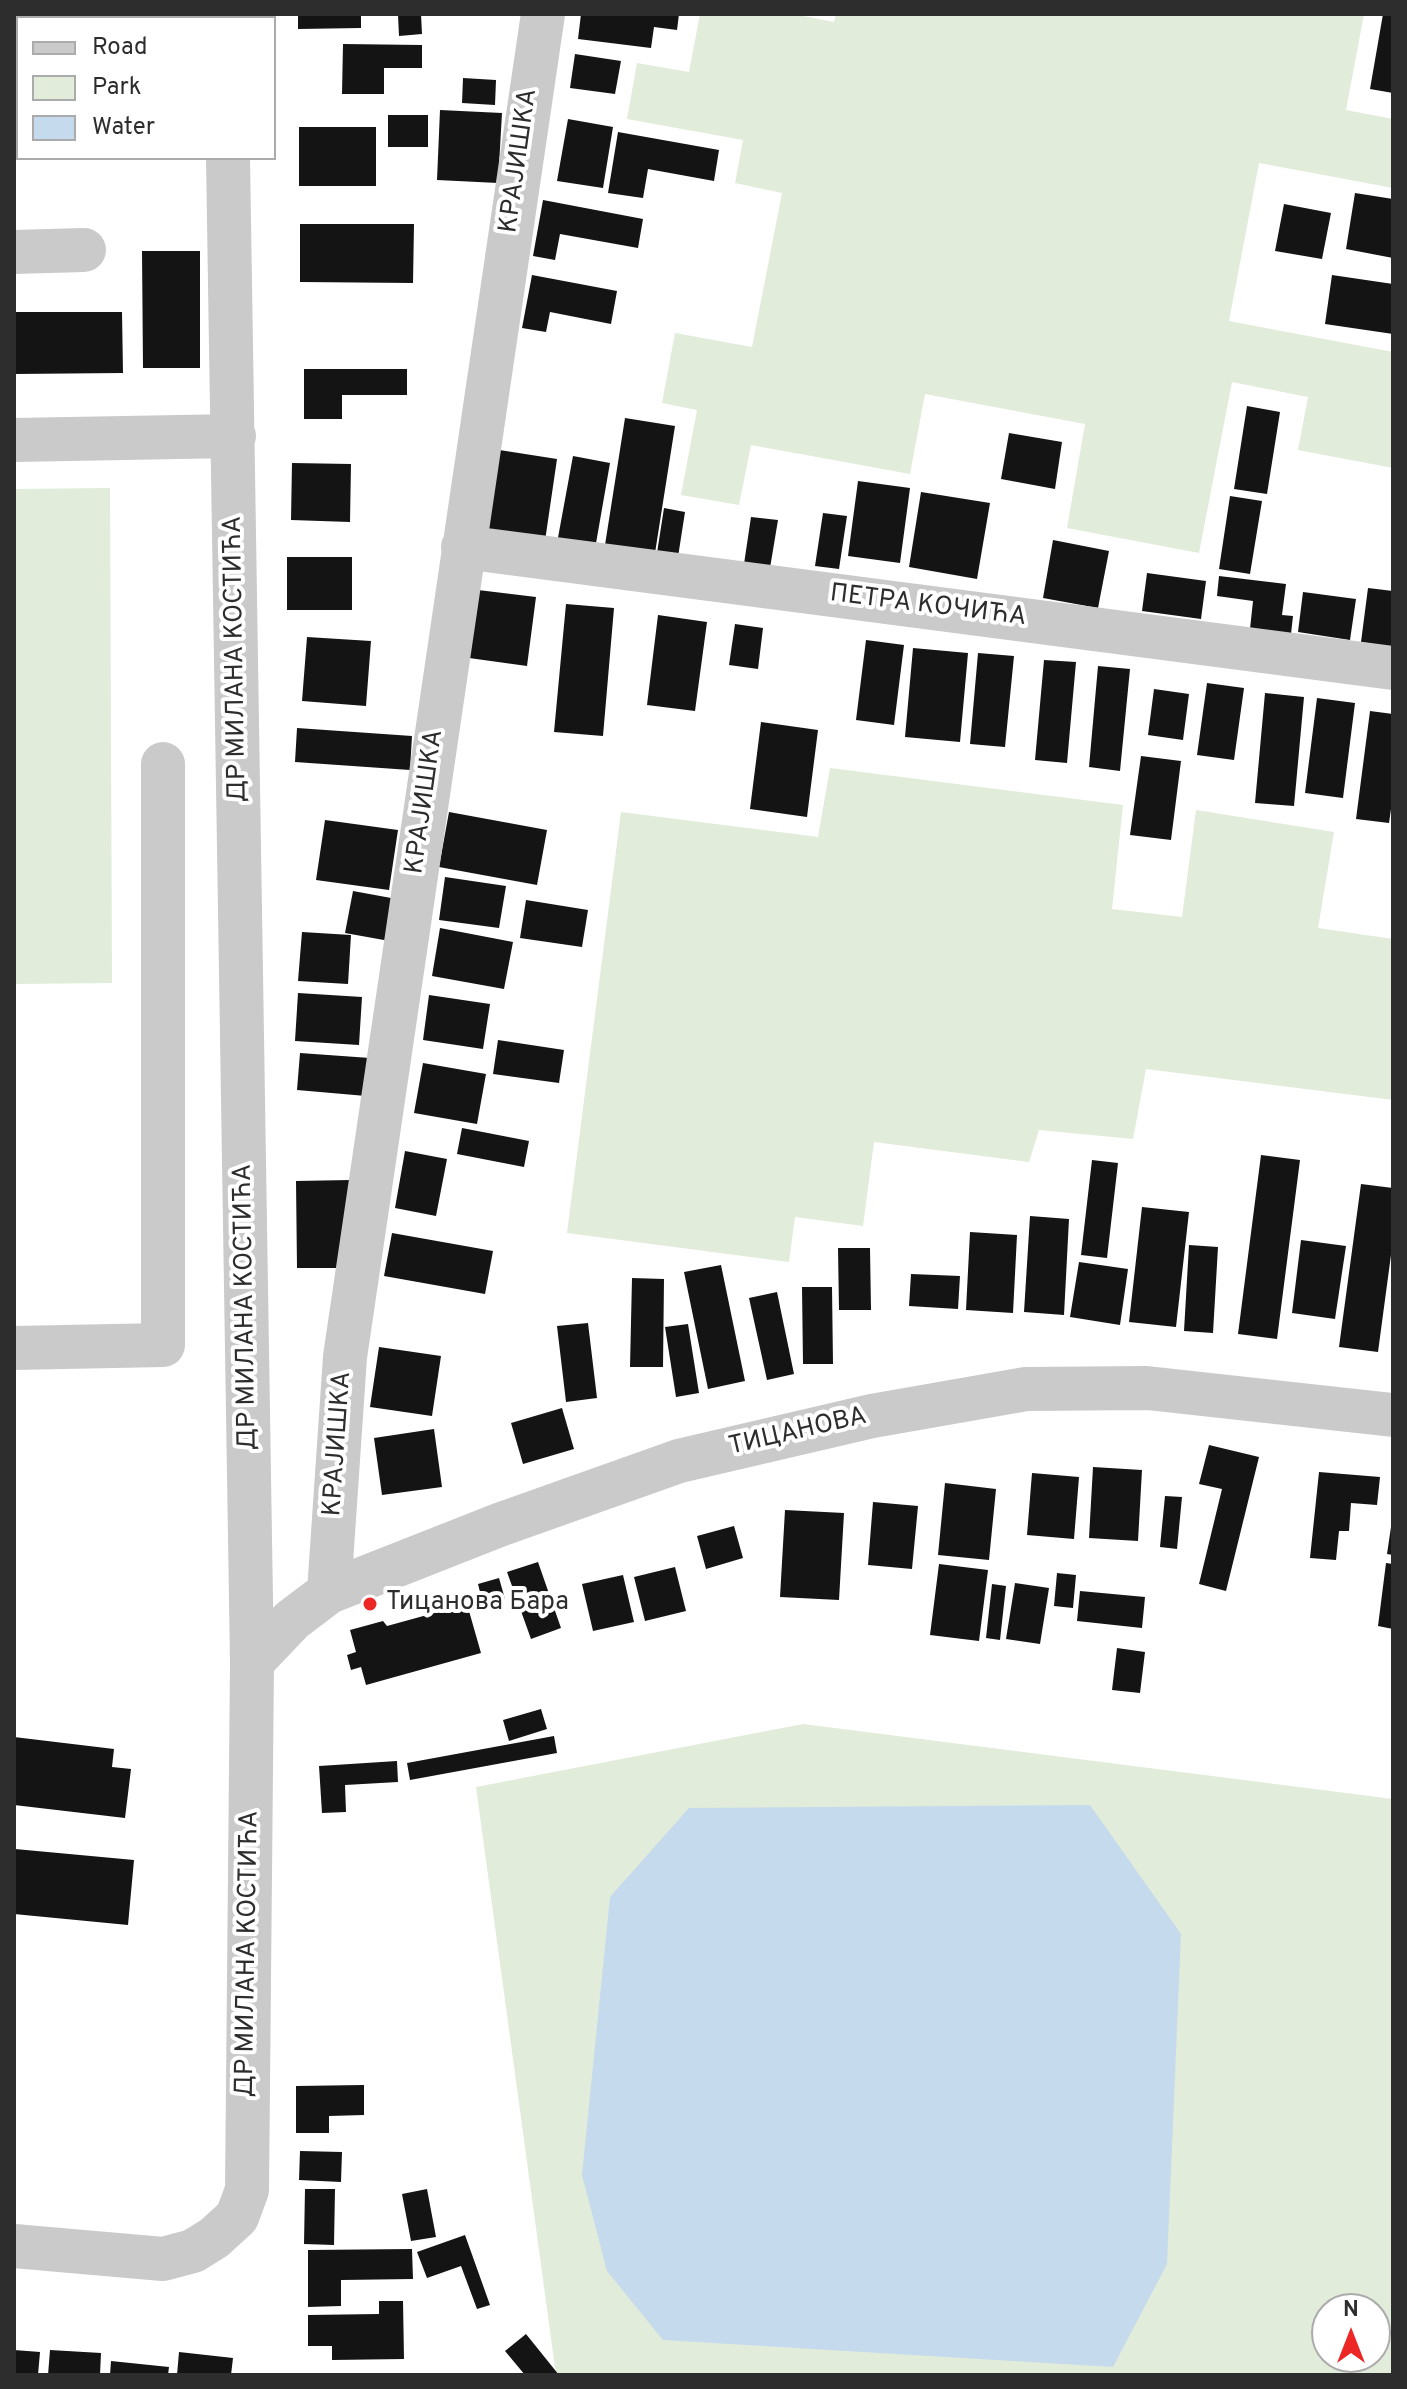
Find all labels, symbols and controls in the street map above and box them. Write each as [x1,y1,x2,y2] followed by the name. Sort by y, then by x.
[16,16,276,160] legend
[92,33,148,63] text: Road
[92,73,142,103] text: Park
[494,87,546,235] street label: КРАЈИШКА
[92,113,155,143] text: Water
[219,515,255,803] street label: ДР МИЛАНА КОСТИЋА
[828,579,1028,635] street label: ПЕТРА КОЧИЋА
[400,728,452,876] street label: КРАЈИШКА
[229,1163,265,1451] street label: ДР МИЛАНА КОСТИЋА
[318,1370,360,1518] street label: КРАЈИШКА
[726,1402,870,1464] street label: ТИЦАНОВА
[386,1588,569,1620] place label: Тицанова Бара
[361,1595,379,1613] marker: Тицанова Бара
[231,1810,267,2098] street label: ДР МИЛАНА КОСТИЋА
[1311,2293,1391,2373] north arrow
[1343,2297,1359,2324] text: N

